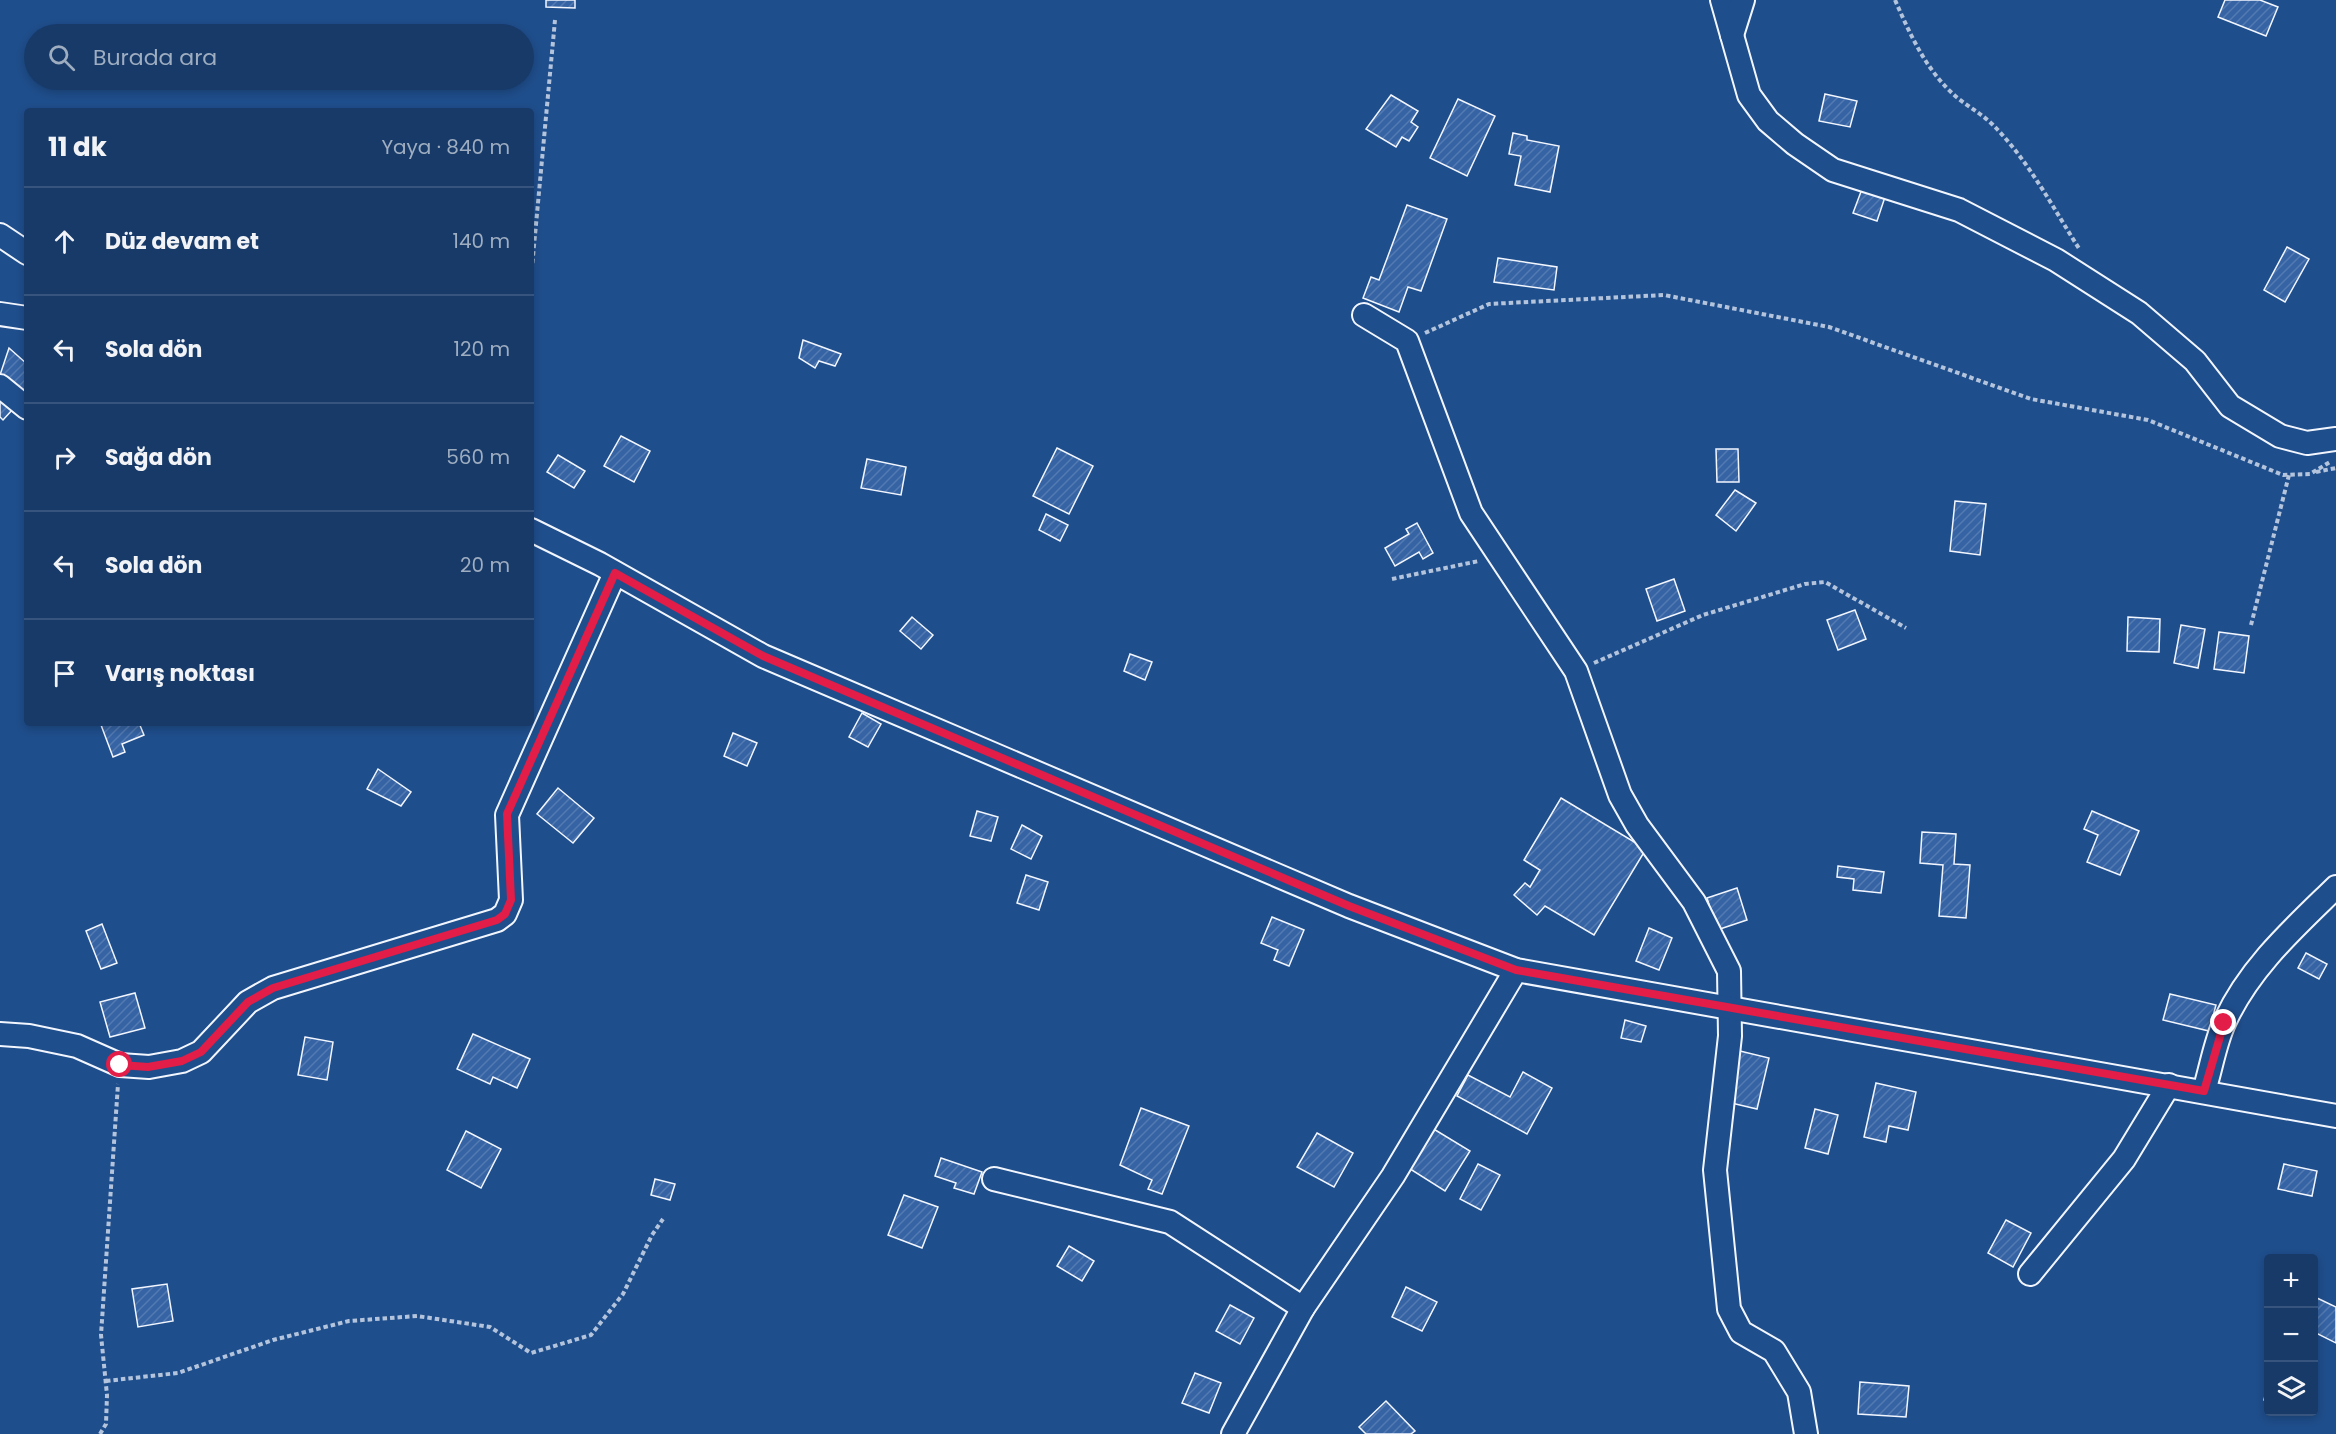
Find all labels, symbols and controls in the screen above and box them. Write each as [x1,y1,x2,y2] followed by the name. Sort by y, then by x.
[24,24,534,90] search box
[45,41,78,74] icon: search
[93,42,217,73] text: Burada ara
[48,129,107,165] text: 11 dk
[381,133,510,161] text: Yaya · 840 m
[48,225,81,258] icon: ahead
[105,226,259,257] text: Düz devam et
[453,227,510,255] text: 140 m
[48,333,81,366] icon: left
[105,334,202,365] text: Sola dön
[454,335,510,363] text: 120 m
[48,441,81,474] icon: right
[105,442,212,473] text: Sağa dön
[446,443,510,471] text: 560 m
[48,549,81,582] icon: left
[105,550,202,581] text: Sola dön
[460,551,510,579] text: 20 m
[48,657,81,690] icon: arrive
[105,658,255,689] text: Varış noktası
[2210,1009,2236,1035] route end
[106,1051,132,1077] route start
[2264,1254,2318,1416] map controls
[2264,1254,2318,1308] button: +
[2264,1308,2318,1362] button: −
[2264,1362,2318,1416] button: layers

